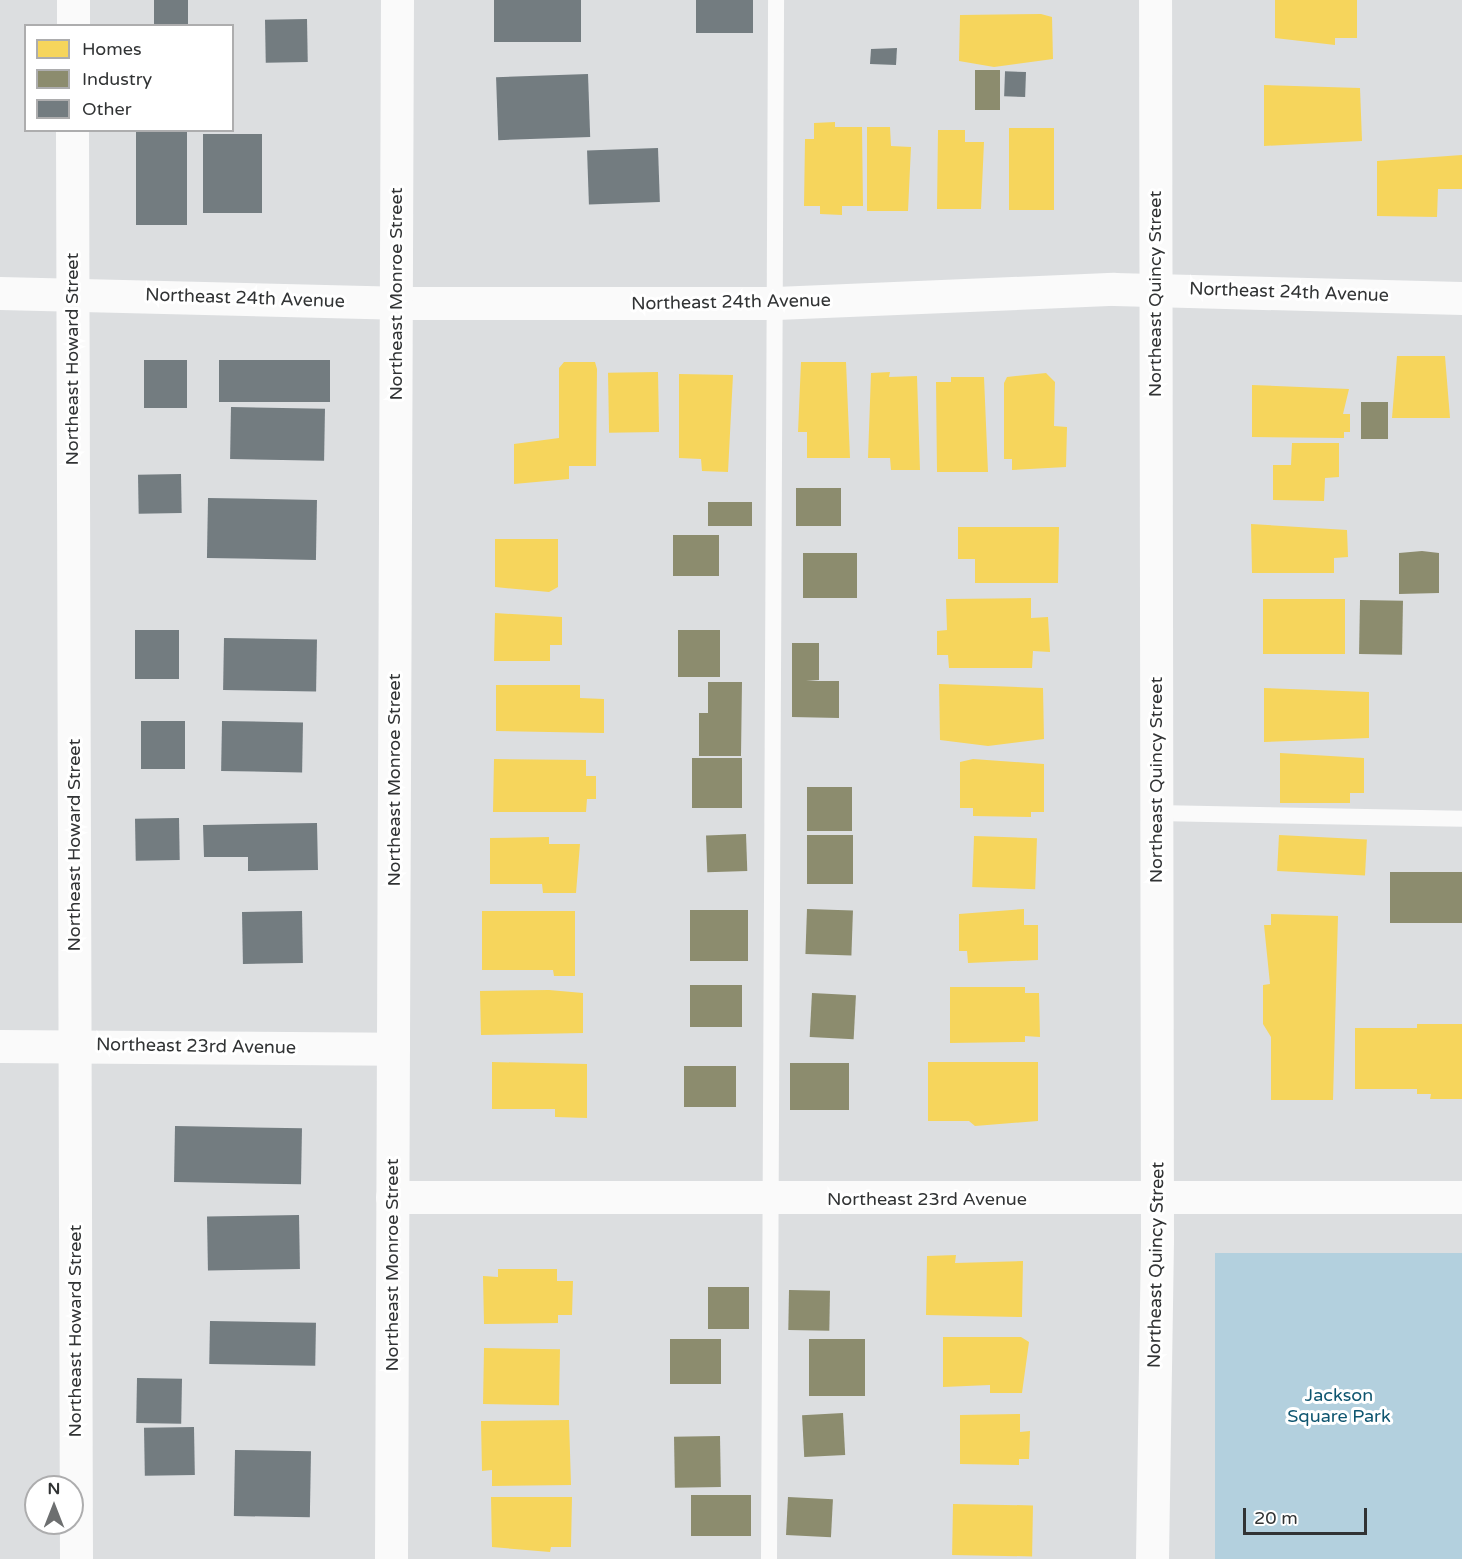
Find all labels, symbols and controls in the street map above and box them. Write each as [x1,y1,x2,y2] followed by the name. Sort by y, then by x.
[24,24,234,132] legend
[82,38,142,60] text: Homes
[82,68,152,90] text: Industry
[82,98,132,120] text: Other
[385,187,407,401] street label: Northeast Monroe Street
[1144,191,1166,397] street label: Northeast Quincy Street
[61,253,83,465] street label: Northeast Howard Street
[1189,278,1389,306] street label: Northeast 24th Avenue
[145,284,345,312] street label: Northeast 24th Avenue
[631,289,831,315] street label: Northeast 24th Avenue
[383,673,405,887] street label: Northeast Monroe Street
[1145,677,1167,883] street label: Northeast Quincy Street
[63,739,85,951] street label: Northeast Howard Street
[96,1033,296,1059] street label: Northeast 23rd Avenue
[381,1158,403,1372] street label: Northeast Monroe Street
[1143,1162,1169,1368] street label: Northeast Quincy Street
[827,1188,1027,1210] street label: Northeast 23rd Avenue
[64,1225,86,1437] street label: Northeast Howard Street
[1287,1385,1391,1428] park label: Jackson Square Park
[24,1475,84,1535] north arrow
[48,1479,60,1499] text: N
[1246,1496,1370,1534] scale bar
[1254,1507,1298,1529] text: 20 m

